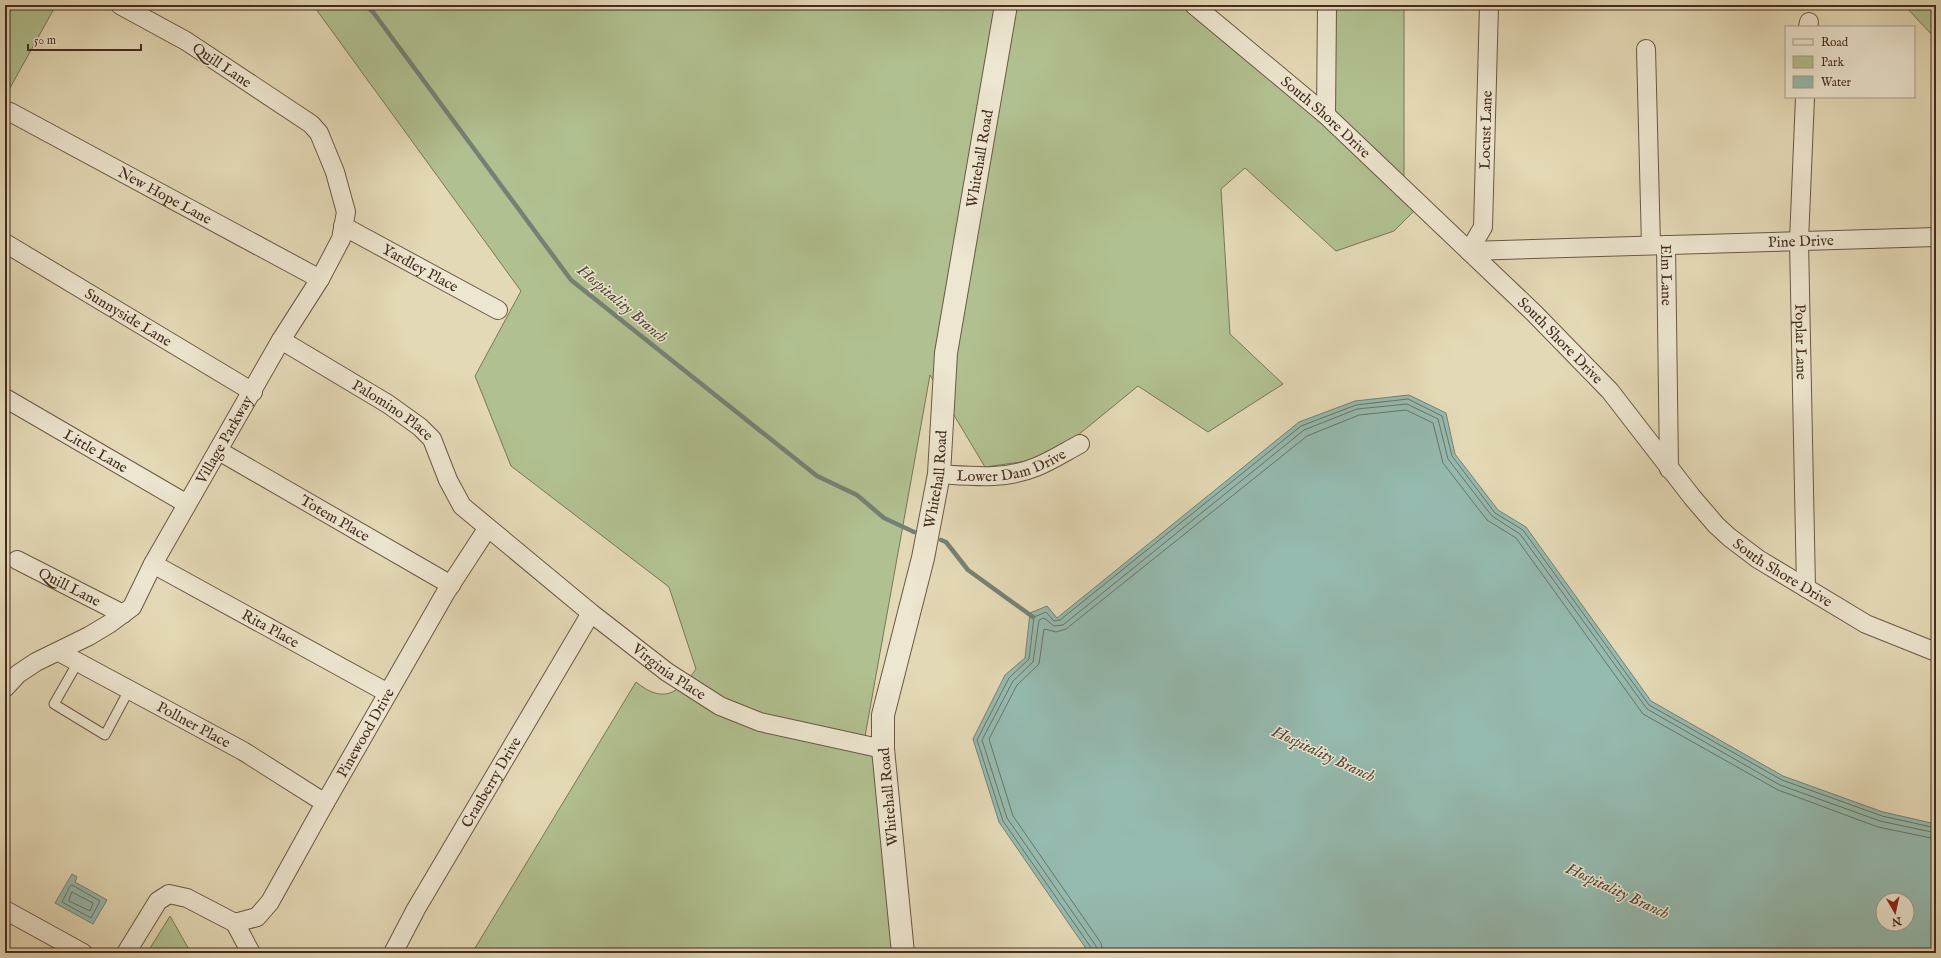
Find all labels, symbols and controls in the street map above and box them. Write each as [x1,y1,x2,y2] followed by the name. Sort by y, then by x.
[28,26,141,52] scale bar
[1785,26,1915,98] legend
[34,33,56,48] text: 50 m
[1821,35,1849,50] text: Road
[188,39,255,92] street label: Quill Lane
[1821,55,1844,70] text: Park
[1277,72,1375,163] street label: South Shore Drive
[1821,75,1852,90] text: Water
[1476,90,1497,170] street label: Locust Lane
[962,107,998,209] street label: Whitehall Road
[115,163,215,229] street label: New Hope Lane
[1768,231,1834,252] street label: Pine Drive
[379,240,462,297] street label: Yardley Place
[1656,244,1676,306] street label: Elm Lane
[572,260,671,348] water label: Hospitality Branch
[81,284,175,351] street label: Sunnyside Lane
[1513,293,1607,388] street label: South Shore Drive
[1790,304,1811,380] street label: Poplar Lane
[348,376,437,445] street label: Palomino Place
[191,392,258,488] street label: Village Parkway
[60,425,131,477] street label: Little Lane
[920,429,952,530] street label: Whitehall Road
[956,445,1070,486] street label: Lower Dam Drive
[297,491,373,546] street label: Totem Place
[1729,534,1836,612] street label: South Shore Drive
[35,563,104,611] street label: Quill Lane
[238,605,302,652] street label: Rita Place
[627,639,709,705] street label: Virginia Place
[333,685,399,781] street label: Pinewood Drive
[153,697,234,753] street label: Pollner Place
[1268,722,1378,788] water label: Hospitality Branch
[457,734,526,831] street label: Cranberry Drive
[875,746,902,847] street label: Whitehall Road
[1562,859,1672,925] water label: Hospitality Branch
[1875,892,1915,932] north arrow
[1890,913,1903,929] text: N

